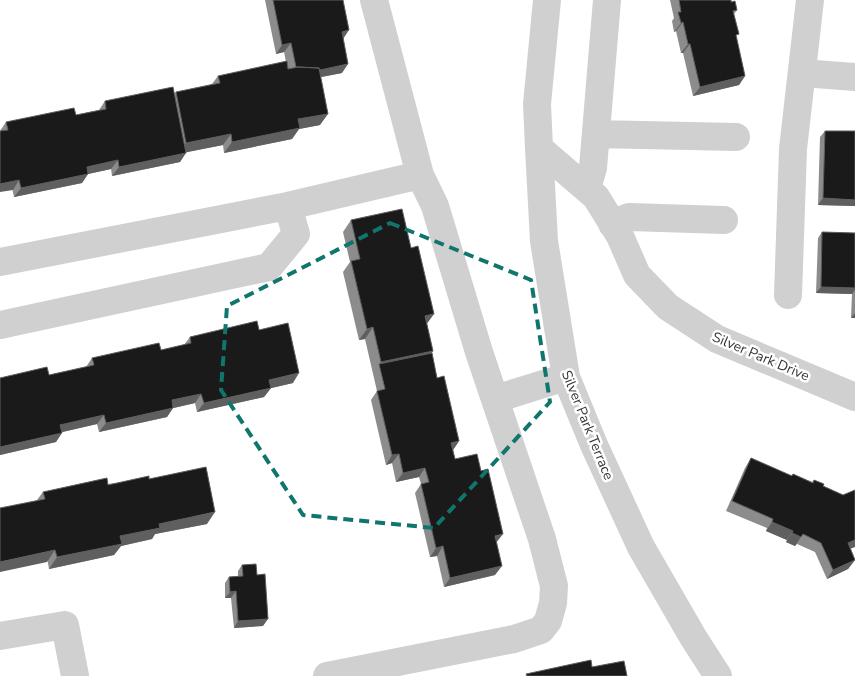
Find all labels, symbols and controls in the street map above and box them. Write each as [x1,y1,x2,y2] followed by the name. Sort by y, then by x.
[709,327,812,385] street label: Silver Park Drive
[557,368,618,483] street label: Silver Park Terrace

